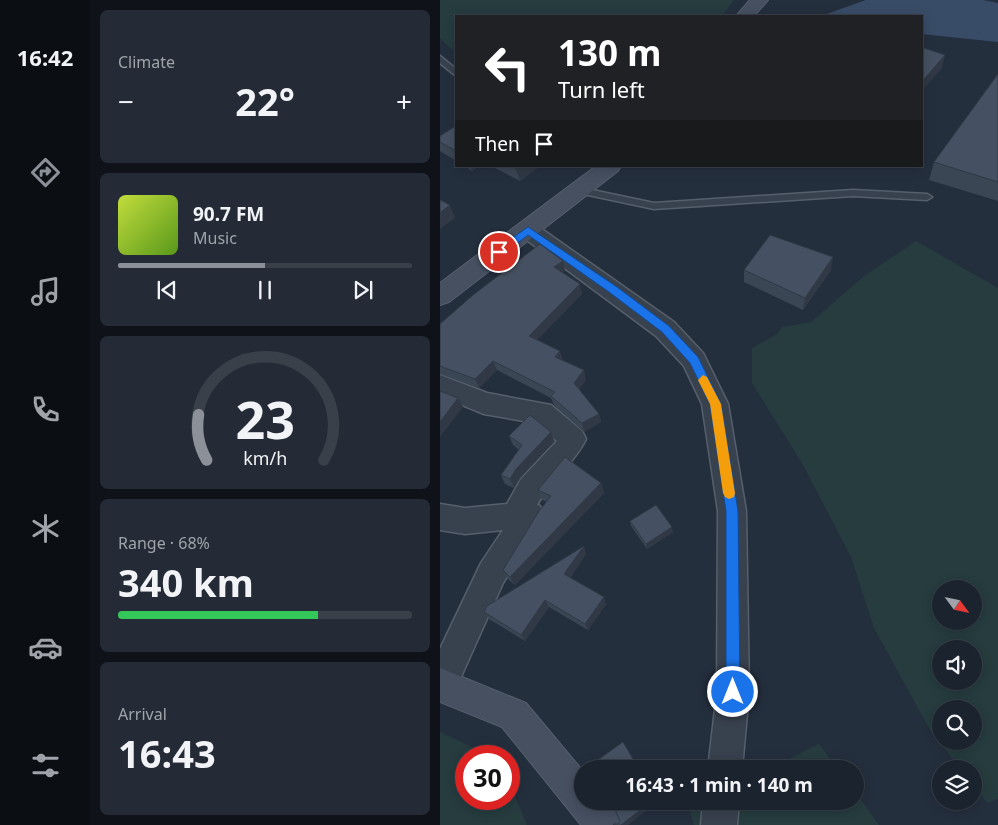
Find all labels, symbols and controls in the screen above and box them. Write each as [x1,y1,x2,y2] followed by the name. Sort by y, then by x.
[558,29,661,76] text: 130 m
[475,35,540,100] icon: left
[17,42,73,72] text: 16:42
[118,51,175,73] text: Climate
[558,74,645,104] text: Turn left
[235,75,295,127] text: 22°
[118,82,134,120] text: −
[396,82,412,120] text: +
[530,130,558,158] icon: arrive
[475,131,520,157] text: Then
[28,155,63,190] icon: directions
[193,201,264,227] text: 90.7 FM
[193,227,237,249] text: Music
[478,231,520,273] pin
[485,238,513,266] icon: arrive
[28,274,63,309] icon: music
[153,276,181,304] icon: previous
[251,276,279,304] icon: pause
[349,276,377,304] icon: next
[235,383,295,454] text: 23
[28,392,63,427] icon: phone
[243,446,287,470] text: km/h
[28,511,63,546] icon: climate
[118,532,210,554] text: Range · 68%
[118,556,254,608] text: 340 km
[932,580,982,630] north arrow
[932,580,982,810] map controls
[28,630,63,665] icon: car
[932,640,982,690] button: sound
[706,665,758,717] position arrow
[932,700,982,750] button: search
[118,703,167,725] text: Arrival
[118,727,216,779] text: 16:43
[455,745,520,810] speed limit sign: 30
[28,748,63,783] icon: filters
[932,760,982,810] button: layers
[625,772,813,798] text: 16:43 · 1 min · 140 m

